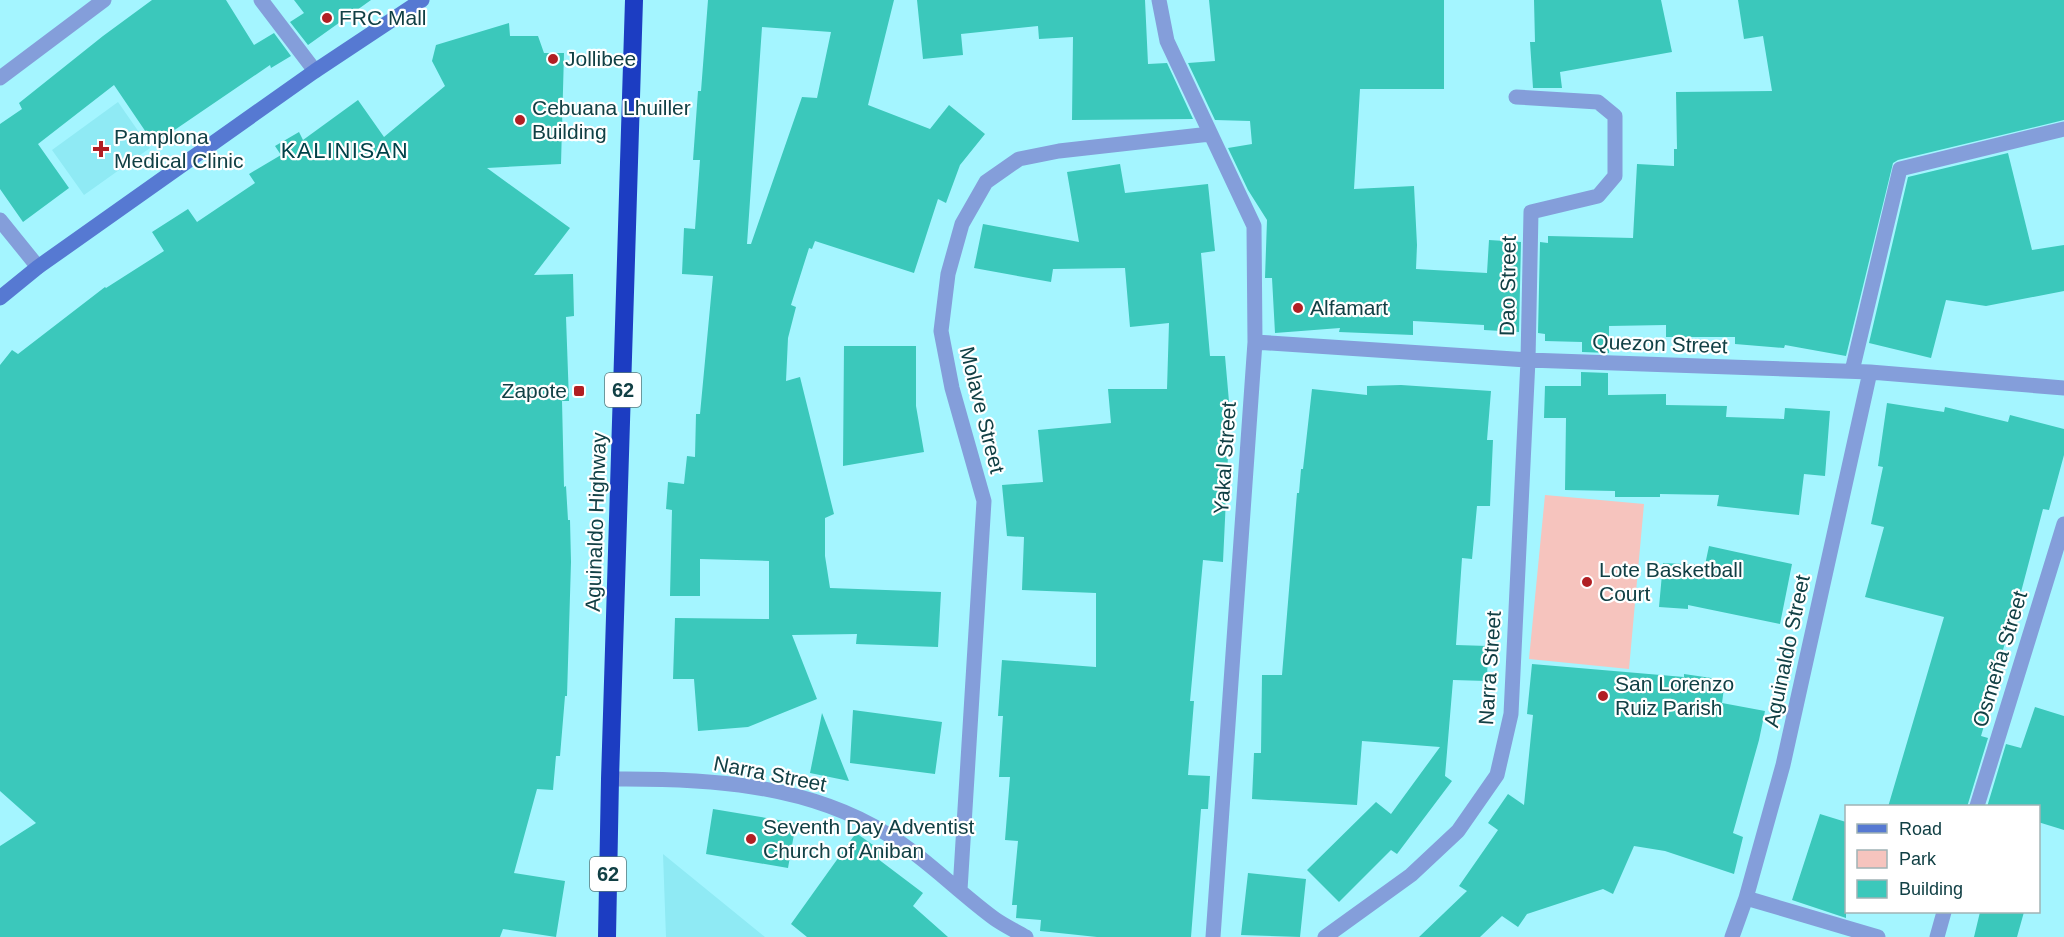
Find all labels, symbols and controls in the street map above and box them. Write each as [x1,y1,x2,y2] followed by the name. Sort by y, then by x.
[339,6,427,29] place label: FRC Mall
[320,11,334,25] marker: FRC Mall
[565,47,636,70] place label: Jollibee
[546,52,560,66] marker: Jollibee
[532,96,691,143] place label: Cebuana Lhuiller Building
[513,113,527,127] marker: Cebuana Lhuiller Building
[114,125,244,172] place label: Pamplona Medical Clinic
[281,138,409,163] district label: KALINISAN
[92,140,110,158] marker: Pamplona Medical Clinic
[1495,235,1520,336] street label: Dao Street
[1310,296,1388,319] place label: Alfamart
[1291,301,1305,315] marker: Alfamart
[1592,330,1728,357] street label: Quezon Street
[956,344,1009,476] street label: Molave Street
[605,373,641,407] road number: 62
[502,379,567,402] place label: Zapote
[572,384,586,398] marker: Zapote
[1209,401,1240,515] street label: Yakal Street
[581,431,610,612] street label: Aguinaldo Highway
[1599,558,1743,605] place label: Lote Basketball Court
[1759,572,1814,729] street label: Aguinaldo Street
[1580,575,1594,589] marker: Lote Basketball Court
[1968,588,2031,730] street label: Osmeña Street
[1474,610,1505,726] street label: Narra Street
[1615,672,1734,719] place label: San Lorenzo Ruiz Parish
[1596,689,1610,703] marker: San Lorenzo Ruiz Parish
[712,751,829,796] street label: Narra Street
[1845,805,2040,913] legend
[763,815,974,862] place label: Seventh Day Adventist Church of Aniban
[1899,819,1942,839] text: Road
[744,832,758,846] marker: Seventh Day Adventist Church of Aniban
[1899,849,1937,869] text: Park
[590,857,626,891] road number: 62
[1899,879,1963,899] text: Building

